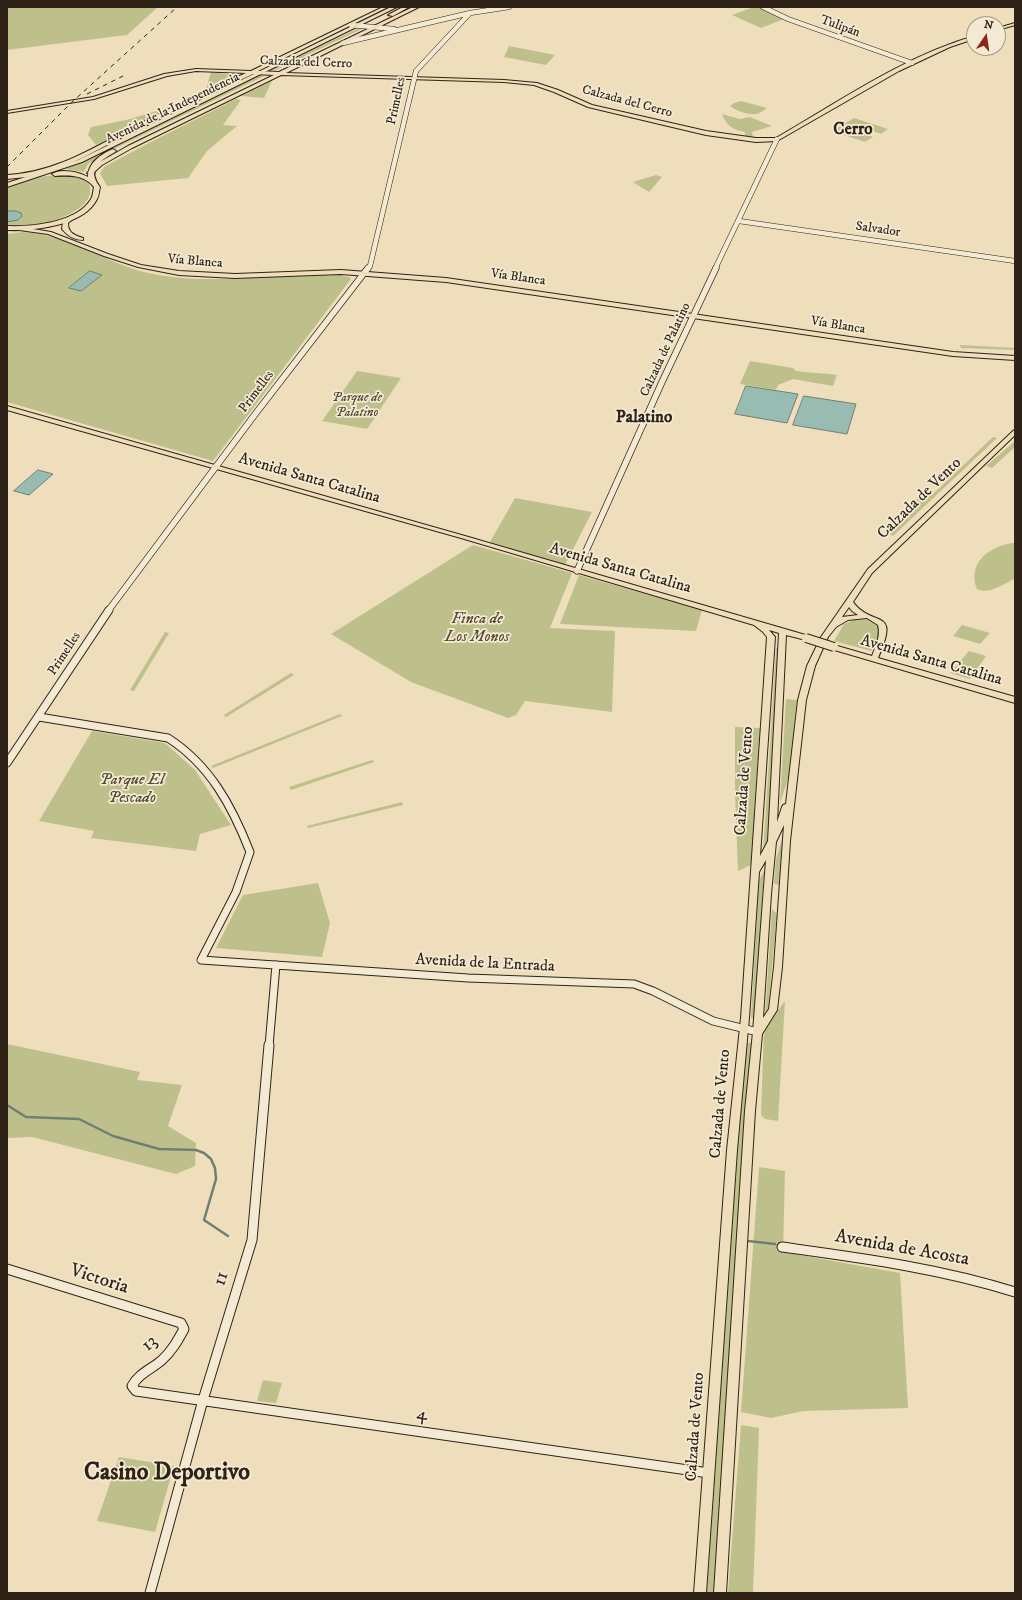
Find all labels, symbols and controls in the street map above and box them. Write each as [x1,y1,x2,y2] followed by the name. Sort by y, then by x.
[818,13,862,41] street label: Tulipán
[966,16,1006,56] north arrow
[982,17,994,33] text: N
[259,54,353,72] street label: Calzada del Cerro
[104,70,242,148] street label: Avenida de la Independencia
[384,76,410,126] street label: Primelles
[580,82,674,122] street label: Calzada del Cerro
[833,120,873,140] district label: Cerro
[855,219,901,241] street label: Salvador
[167,252,223,272] street label: Vía Blanca
[490,266,546,290] street label: Vía Blanca
[637,301,695,399] street label: Calzada de Palatino
[810,314,866,338] street label: Vía Blanca
[236,368,278,416] street label: Primelles
[332,390,382,421] park label: Parque de Palatino
[616,408,672,428] district label: Palatino
[236,450,382,508] street label: Avenida Santa Catalina
[874,454,966,544] street label: Calzada de Vento
[547,540,693,598] street label: Avenida Santa Catalina
[445,610,509,648] park label: Finca de Los Monos
[45,629,85,679] street label: Primelles
[858,632,1004,690] street label: Avenida Santa Catalina
[732,726,758,836] street label: Calzada de Vento
[100,771,164,809] park label: Parque El Pescado
[415,951,555,977] street label: Avenida de la Entrada
[707,1049,735,1159] street label: Calzada de Vento
[833,1226,971,1272] street label: Avenida de Acosta
[67,1260,131,1300] street label: Victoria
[209,1269,235,1289] street label: 11
[137,1331,163,1357] street label: 13
[683,1372,709,1482] street label: Calzada de Vento
[415,1403,429,1427] street label: 4
[84,1460,250,1488] district label: Casino Deportivo

